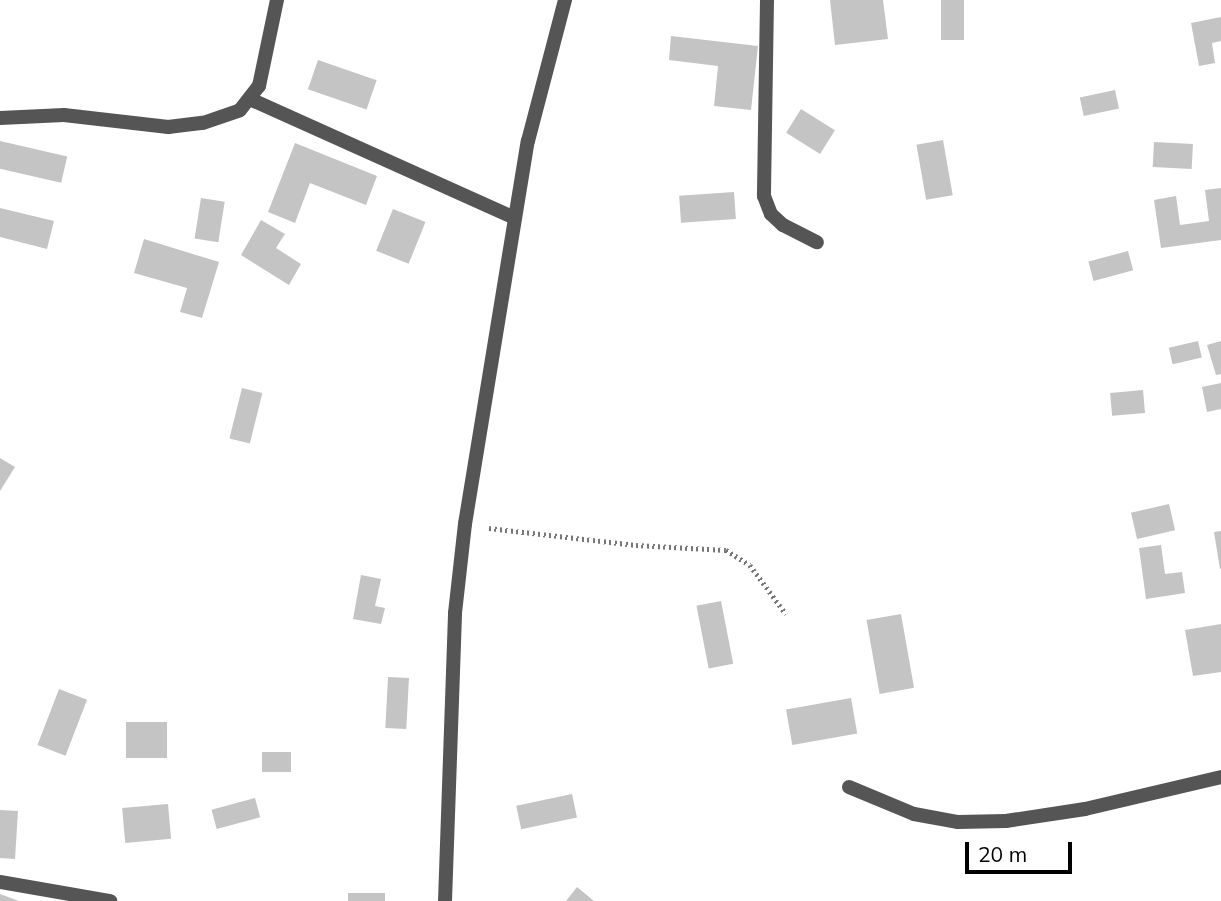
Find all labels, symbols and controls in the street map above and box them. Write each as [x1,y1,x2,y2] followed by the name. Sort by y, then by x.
[969,828,1076,872] scale bar
[978,841,1027,867] text: 20 m

